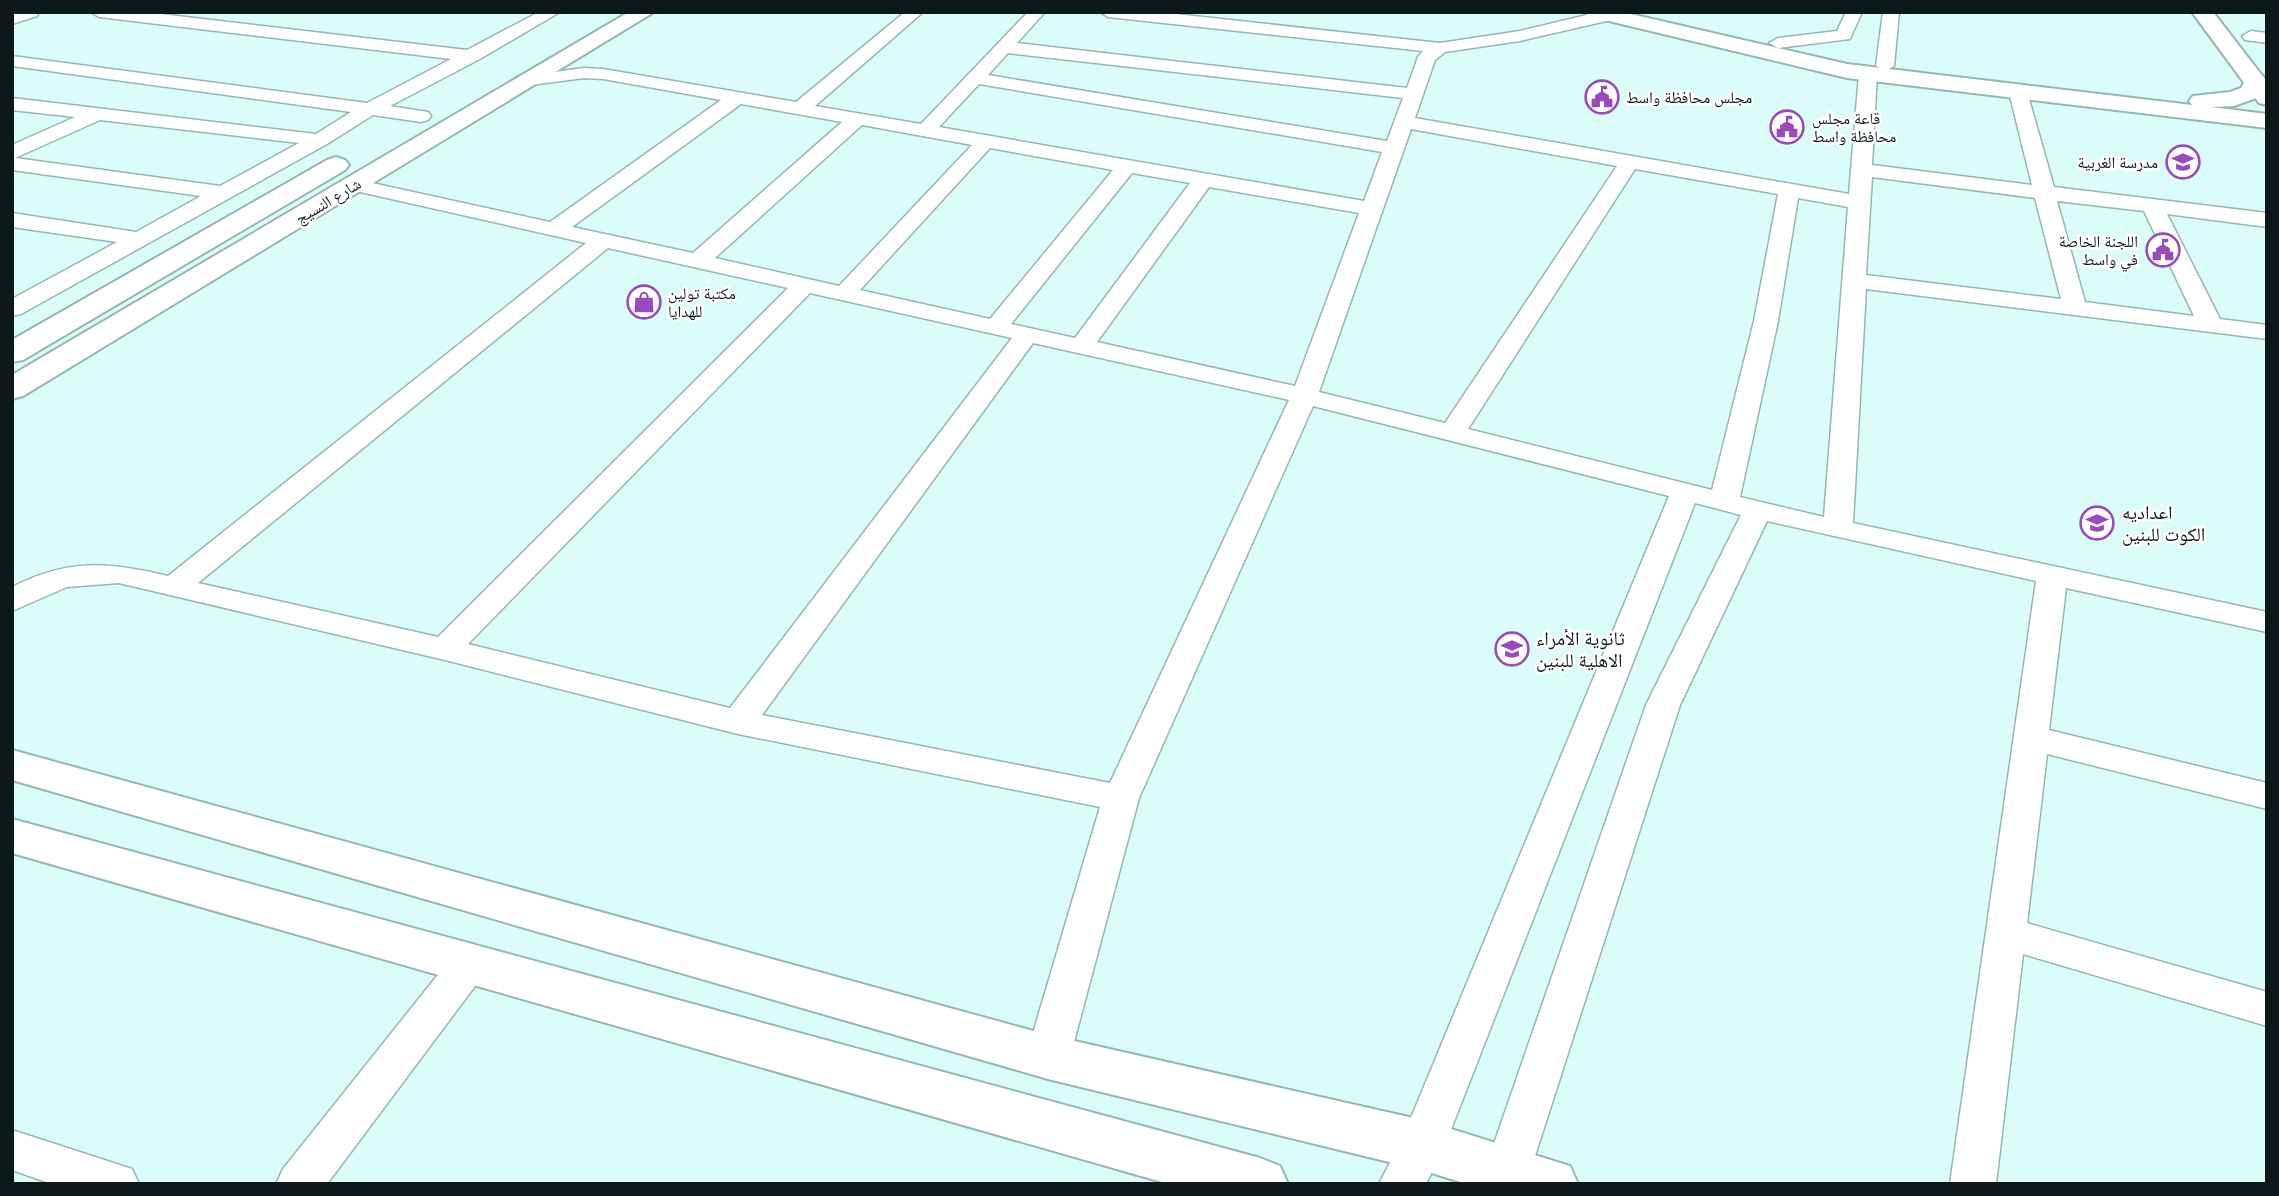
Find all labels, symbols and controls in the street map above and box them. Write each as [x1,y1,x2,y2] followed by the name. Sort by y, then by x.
[1583,78,1621,116] public building icon: مجلس محافظة واسط
[1626,88,1752,108] place label: مجلس محافظة واسط
[1768,108,1806,146] public building icon: قاعة مجلس محافظة واسط
[1812,109,1896,146] place label: قاعة مجلس محافظة واسط
[2164,143,2202,181] school or university icon: مدرسة الغربية
[2078,153,2158,172] place label: مدرسة الغربية
[292,174,365,229] street label: شارع النسيج
[2144,231,2182,269] public building icon: اللجنة الخاصة في واسط
[2059,232,2138,272] place label: اللجنة الخاصة في واسط
[625,283,663,321] shop icon: مكتبة تولين للهدايا
[668,284,736,321] place label: مكتبة تولين للهدايا
[2122,501,2205,546] place label: اعداديه الكوت للبنين
[2078,504,2116,542] school or university icon: اعداديه الكوت للبنين
[1536,627,1625,672] place label: ثانوية الأمراء الاهلية للبنين
[1493,630,1531,668] school or university icon: ثانوية الأمراء الاهلية للبنين

